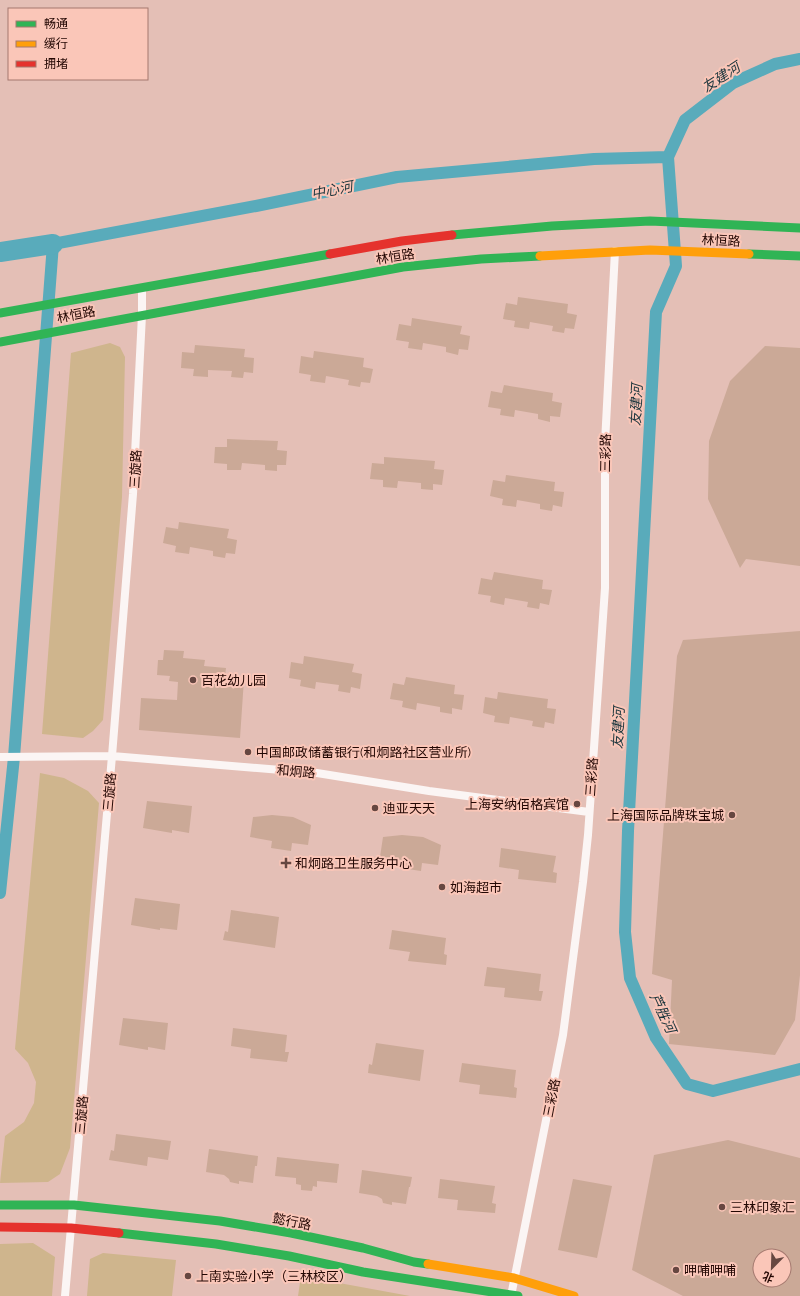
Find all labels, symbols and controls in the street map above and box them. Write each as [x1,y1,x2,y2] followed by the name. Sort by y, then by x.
[8,8,148,80] legend
[44,17,68,31] text: 畅通
[44,37,68,51] text: 缓行
[44,57,68,71] text: 拥堵
[699,57,745,95] water label: 友建河
[310,178,357,202] water label: 中心河
[701,232,741,249] street label: 林恒路
[375,246,416,267] street label: 林恒路
[56,303,97,326] street label: 林恒路
[627,381,645,426] water label: 友建河
[598,433,613,473] street label: 三彩路
[127,449,144,489] street label: 三旋路
[201,673,266,688] place label: 百花幼儿园
[188,675,198,685] marker: 百花幼儿园
[609,704,627,749] water label: 友建河
[256,745,471,760] place label: 中国邮政储蓄银行(和炯路社区营业所)
[243,747,253,757] marker: 中国邮政储蓄银行(和炯路社区营业所)
[583,757,600,797] street label: 三彩路
[276,762,316,781] street label: 和炯路
[100,772,119,812] street label: 三旋路
[465,797,569,812] place label: 上海安纳佰格宾馆
[572,799,582,809] marker: 上海安纳佰格宾馆
[383,801,435,816] place label: 迪亚天天
[370,803,380,813] marker: 迪亚天天
[607,808,724,823] place label: 上海国际品牌珠宝城
[727,810,737,820] marker: 上海国际品牌珠宝城
[295,856,412,871] place label: 和炯路卫生服务中心
[280,857,292,869] marker: 和炯路卫生服务中心
[450,880,502,895] place label: 如海超市
[437,882,447,892] marker: 如海超市
[647,991,680,1038] water label: 芦胜河
[540,1078,563,1119] street label: 三彩路
[72,1095,91,1135] street label: 三旋路
[730,1200,795,1215] place label: 三林印象汇
[717,1202,727,1212] marker: 三林印象汇
[271,1210,312,1233] street label: 懿行路
[752,1248,792,1288] north arrow
[684,1263,736,1278] place label: 呷哺呷哺
[671,1265,681,1275] marker: 呷哺呷哺
[196,1269,352,1284] place label: 上南实验小学（三林校区）
[761,1269,776,1285] text: 北
[183,1271,193,1281] marker: 上南实验小学（三林校区）

